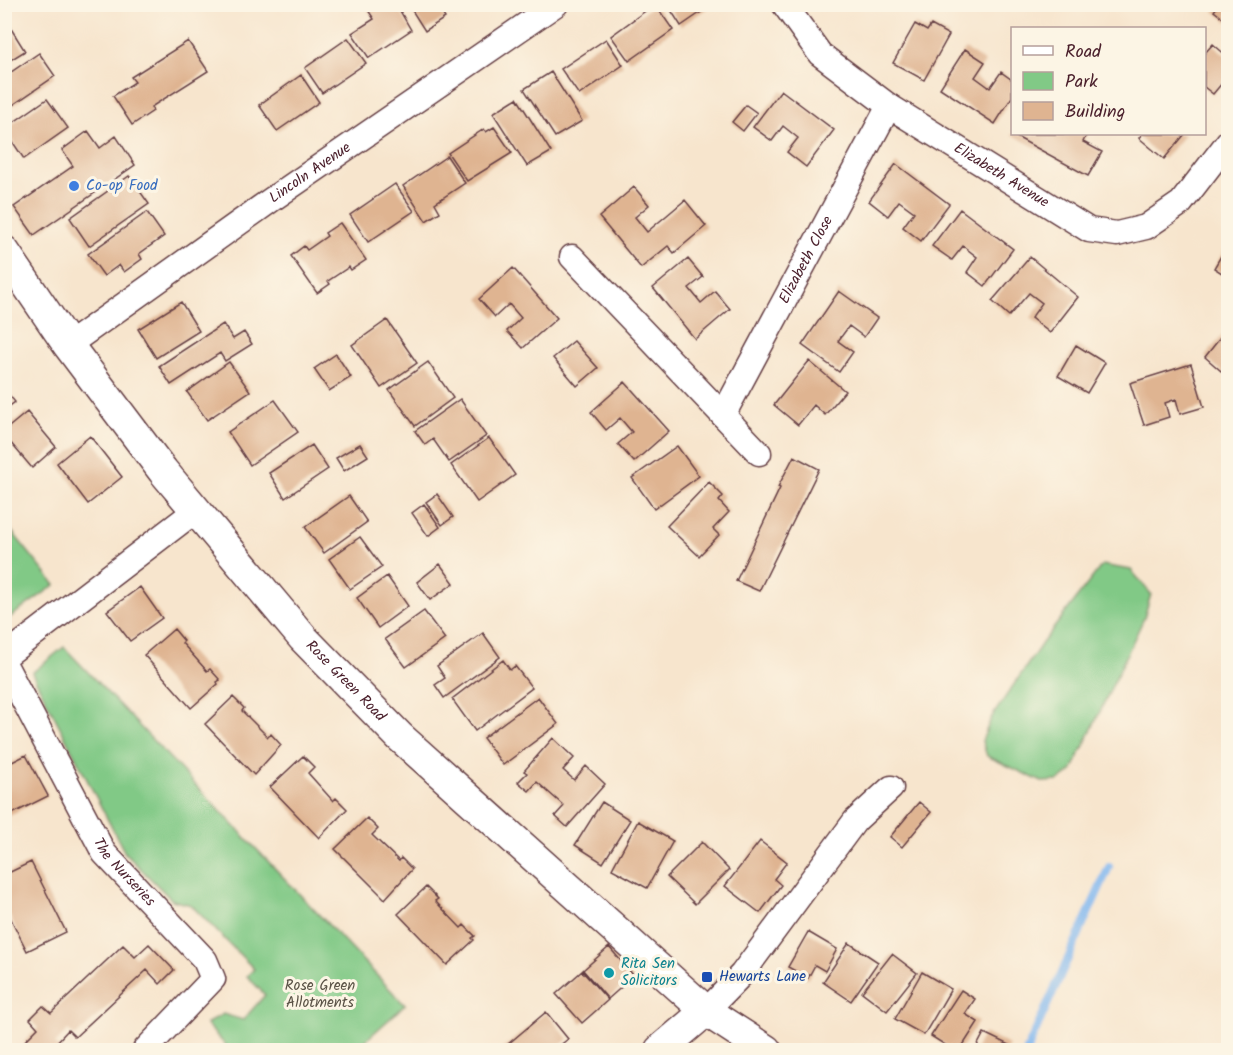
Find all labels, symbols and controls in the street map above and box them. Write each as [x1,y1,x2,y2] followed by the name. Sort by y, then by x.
[1011,27,1206,135] legend
[1065,38,1102,67] text: Road
[1065,68,1098,97] text: Park
[1065,98,1125,127] text: Building
[264,136,356,210] street label: Lincoln Avenue
[949,137,1054,214] street label: Elizabeth Avenue
[86,174,158,198] place label: Co-op Food
[67,179,81,193] marker: Co-op Food
[773,211,840,308] street label: Elizabeth Close
[300,635,392,728] street label: Rose Green Road
[86,833,161,913] street label: The Nurseries
[621,952,678,993] place label: Rita Sen Solicitors
[719,965,806,989] place label: Hewarts Lane
[602,966,616,980] marker: Rita Sen Solicitors
[700,970,714,984] marker: Hewarts Lane
[285,974,355,1015] park label: Rose Green Allotments

